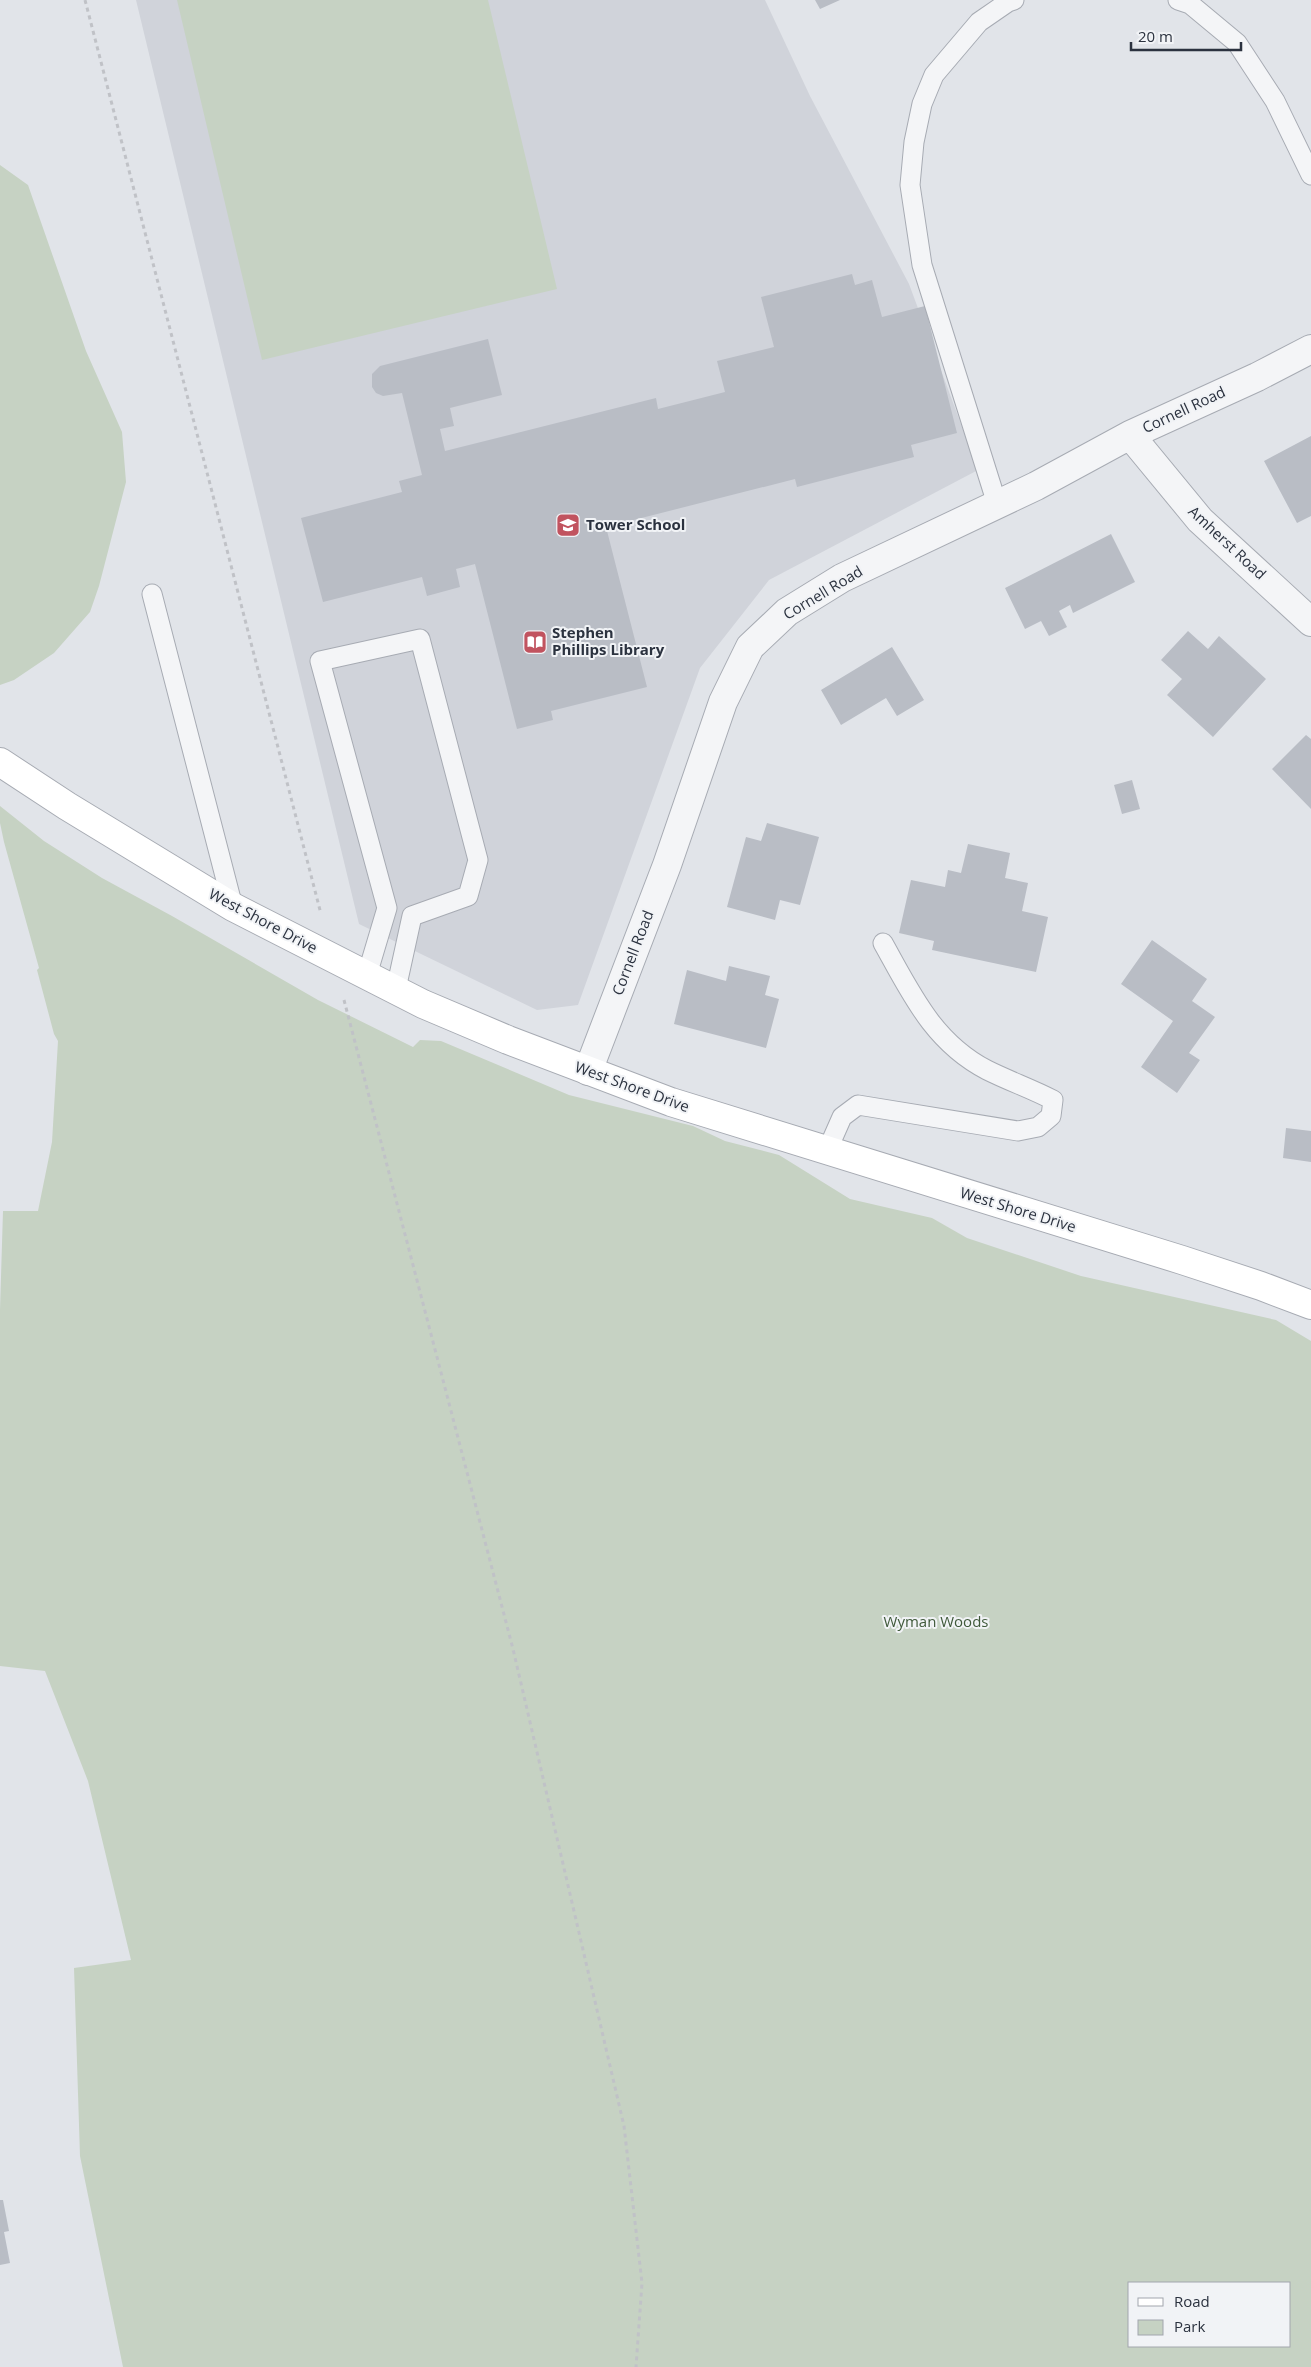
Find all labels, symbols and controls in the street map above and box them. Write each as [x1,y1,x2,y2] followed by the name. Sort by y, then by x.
[1131,20,1241,52] scale bar
[1138,26,1173,46] text: 20 m
[1139,381,1228,437] street label: Cornell Road
[1185,501,1271,583] street label: Amherst Road
[555,512,581,538] school or university icon: Tower School
[586,514,685,534] place label: Tower School
[779,561,866,624] street label: Cornell Road
[552,622,665,659] place label: Stephen Phillips Library
[522,629,548,655] library icon: Stephen Phillips Library
[206,883,321,957] street label: West Shore Drive
[607,907,657,998] street label: Cornell Road
[572,1056,692,1116] street label: West Shore Drive
[958,1182,1079,1236] street label: West Shore Drive
[884,1611,988,1631] park label: Wyman Woods
[1128,2282,1291,2347] legend
[1174,2291,1210,2311] text: Road
[1174,2316,1205,2336] text: Park

